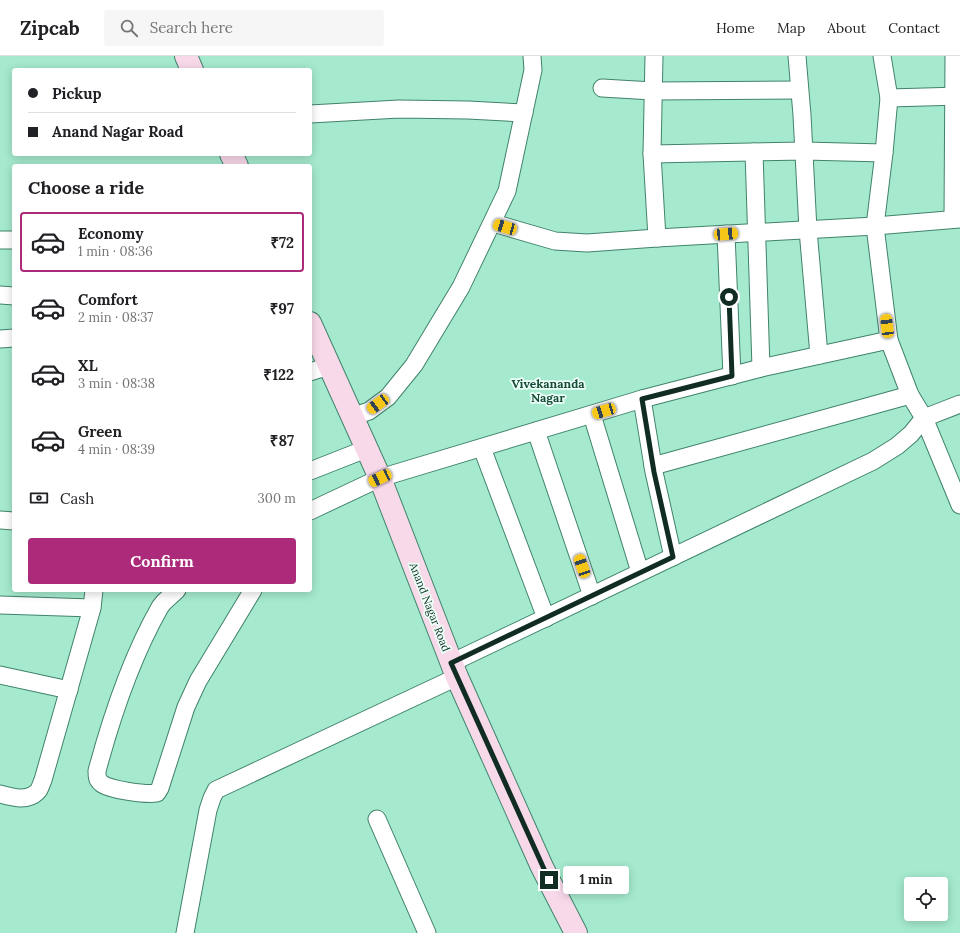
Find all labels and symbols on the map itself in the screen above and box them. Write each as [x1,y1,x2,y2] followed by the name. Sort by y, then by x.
[492,218,518,236] car
[714,227,738,241] car
[720,288,738,306] route start
[880,313,894,339] car
[511,376,585,405] district label: Vivekananda Nagar
[365,392,391,416] car
[591,402,617,420] car
[367,467,393,489] car
[572,553,592,579] car
[406,560,454,654] street label: Anand Nagar Road
[563,866,629,894] callout: 1 min
[540,871,558,889] route end

